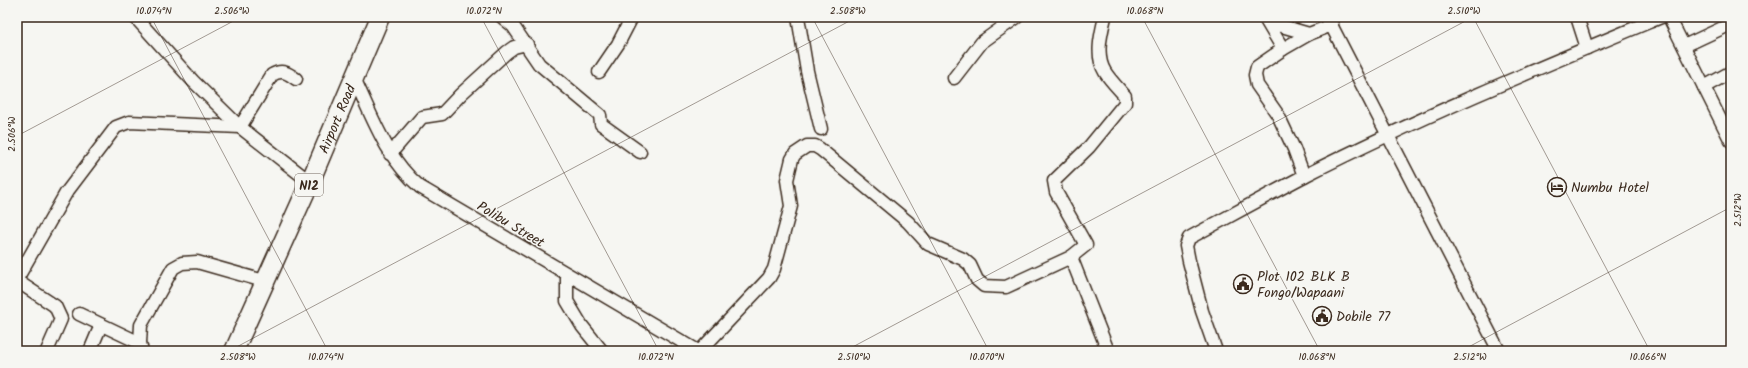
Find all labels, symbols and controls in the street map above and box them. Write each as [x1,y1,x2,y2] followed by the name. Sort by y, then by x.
[136,3,172,19] text: 10.074°N
[214,3,250,19] text: 2.506°W
[466,3,502,19] text: 10.072°N
[830,3,866,19] text: 2.508°W
[1126,3,1164,19] text: 10.068°N
[1448,3,1481,19] text: 2.510°W
[313,80,363,157] street label: Airport Road
[4,116,20,152] text: 2.506°W
[295,174,323,196] road number: N12
[1546,176,1568,198] hotel icon: Numbu Hotel
[1571,177,1649,199] place label: Numbu Hotel
[1730,193,1746,227] text: 2.512°W
[472,196,549,254] street label: Polibu Street
[1257,266,1350,304] place label: Plot 102 BLK B Fongo/Wapaani
[1232,273,1254,295] public building icon: Plot 102 BLK B Fongo/Wapaani
[1311,305,1333,327] public building icon: Dobile 77
[1336,306,1391,328] place label: Dobile 77
[220,349,256,365] text: 2.508°W
[308,349,344,365] text: 10.074°N
[638,349,674,365] text: 10.072°N
[838,349,871,365] text: 2.510°W
[969,349,1005,365] text: 10.070°N
[1298,349,1336,365] text: 10.068°N
[1453,349,1487,365] text: 2.512°W
[1630,349,1667,365] text: 10.066°N

